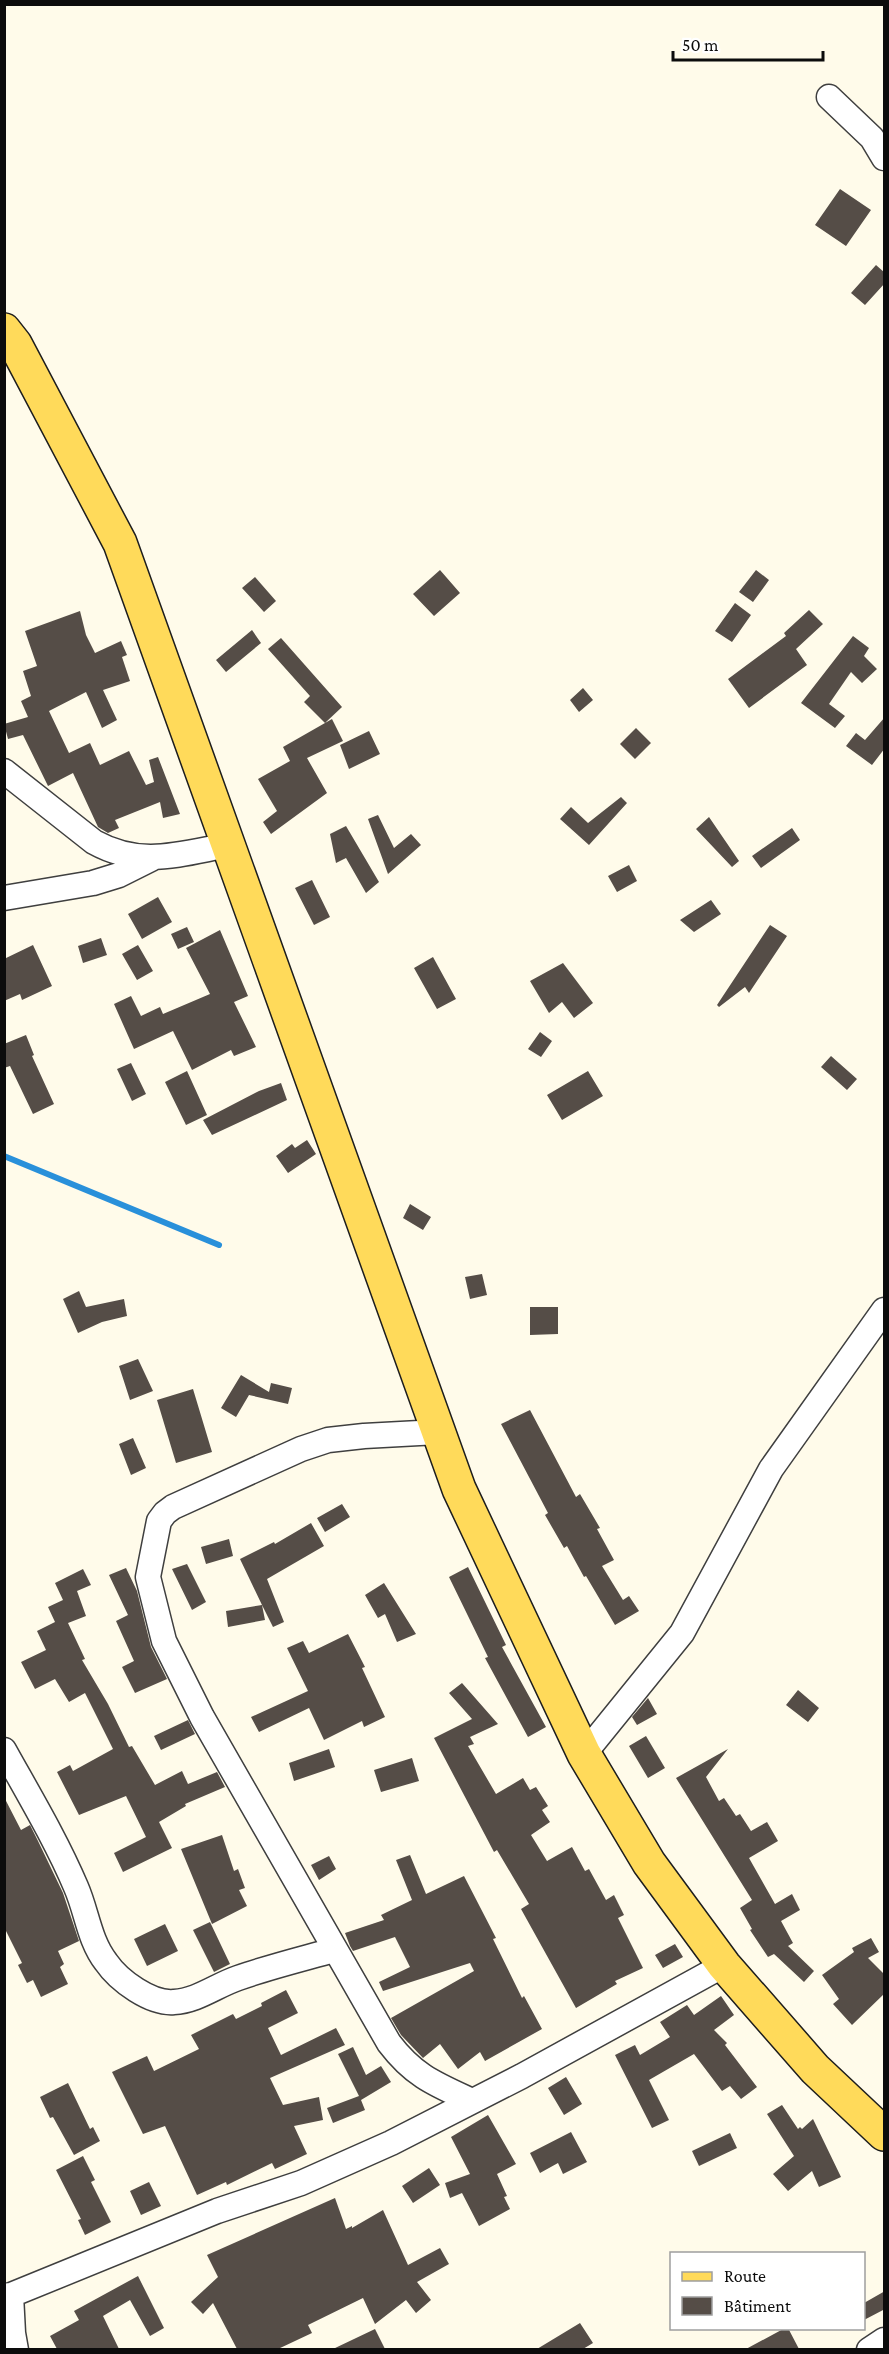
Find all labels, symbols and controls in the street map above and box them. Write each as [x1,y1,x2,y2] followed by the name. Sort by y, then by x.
[673,24,823,62] scale bar
[682,35,719,55] text: 50 m
[670,2252,865,2330] legend
[724,2266,766,2286] text: Route
[724,2296,792,2316] text: Bâtiment

